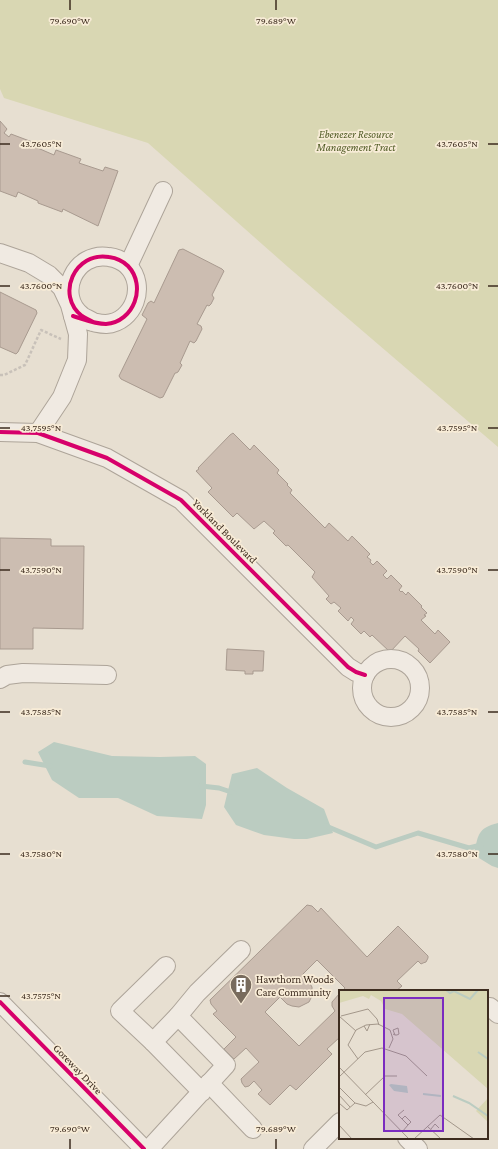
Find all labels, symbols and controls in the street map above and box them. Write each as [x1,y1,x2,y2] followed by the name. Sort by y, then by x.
[50,15,91,26] text: 79.690°W
[256,15,297,26] text: 79.689°W
[316,128,396,154] park label: Ebenezer Resource Management Tract
[20,138,62,149] text: 43.7605°N
[436,138,478,149] text: 43.7605°N
[20,280,63,291] text: 43.7600°N
[436,280,479,291] text: 43.7600°N
[21,422,62,433] text: 43.7595°N
[437,422,478,433] text: 43.7595°N
[190,496,260,566] street label: Yorkland Boulevard
[20,564,62,575] text: 43.7590°N
[436,564,478,575] text: 43.7590°N
[21,706,62,717] text: 43.7585°N
[437,706,478,717] text: 43.7585°N
[20,848,62,859] text: 43.7580°N
[436,848,478,859] text: 43.7580°N
[228,972,254,1005] building icon: Hawthorn Woods Care Community
[256,973,334,999] place label: Hawthorn Woods Care Community
[21,990,61,1001] text: 43.7575°N
[339,990,488,1139] inset map
[50,1041,105,1097] street label: Goreway Drive
[50,1123,91,1134] text: 79.690°W
[256,1123,297,1134] text: 79.689°W

